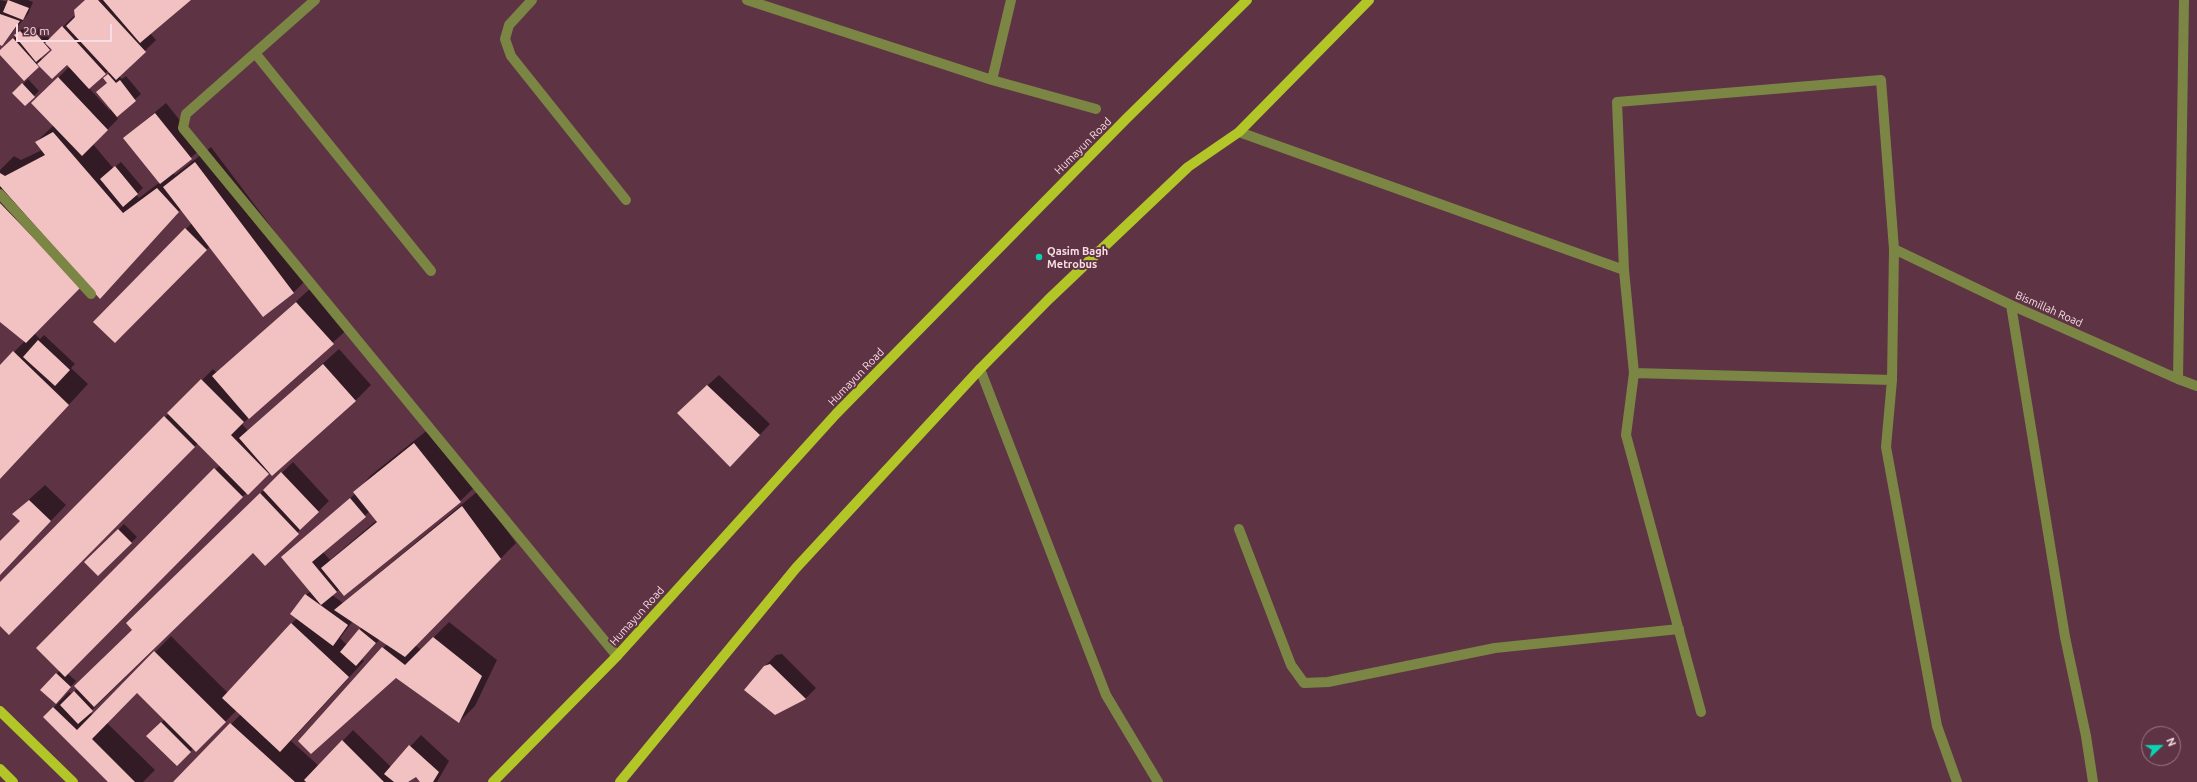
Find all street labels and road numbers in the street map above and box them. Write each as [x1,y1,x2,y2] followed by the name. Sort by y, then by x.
[1052,115,1114,177] street label: Humayun Road
[2013,288,2085,330] street label: Bismillah Road
[825,346,887,408] street label: Humayun Road
[607,584,667,648] street label: Humayun Road

